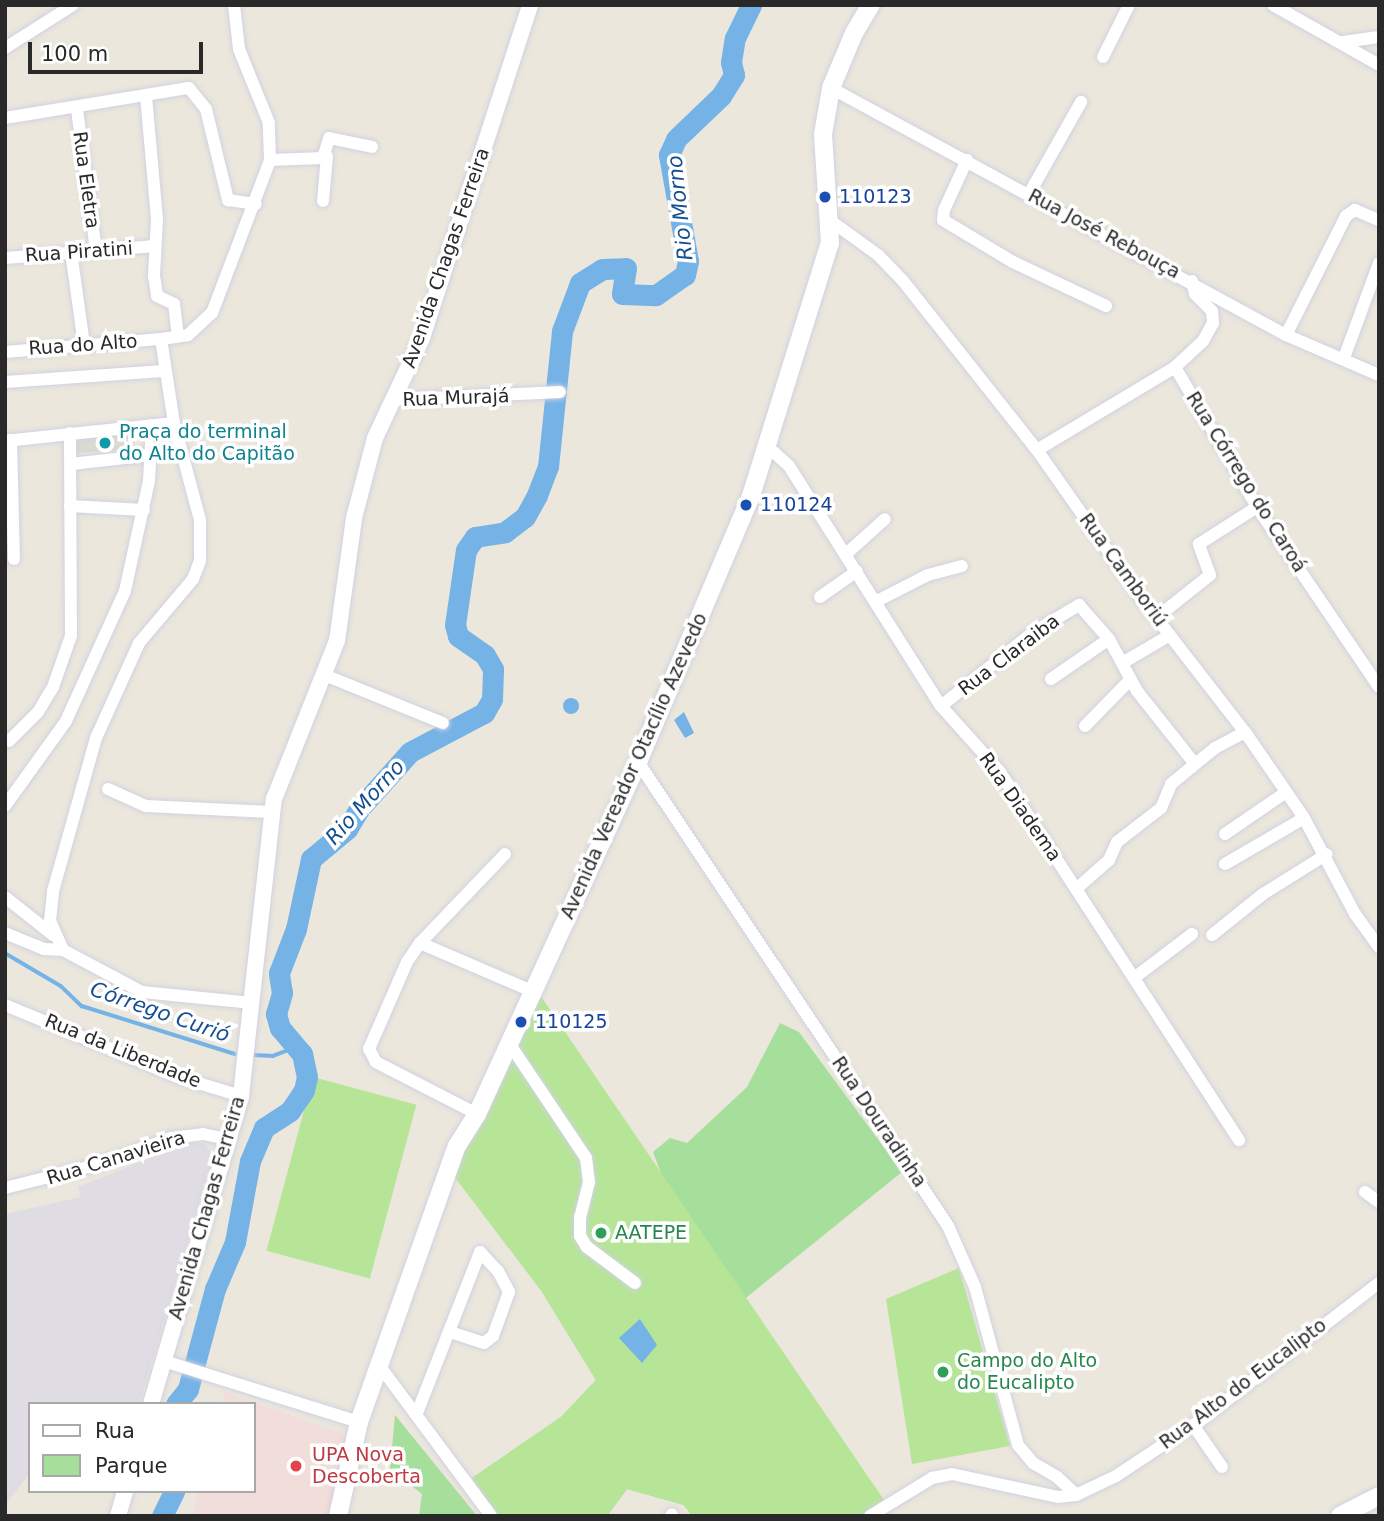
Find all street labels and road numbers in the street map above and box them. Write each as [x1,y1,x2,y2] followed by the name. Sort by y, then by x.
[68,130,104,230] street label: Rua Eletra
[398,145,494,371] street label: Avenida Chagas Ferreira
[1024,184,1184,284] street label: Rua José Rebouça
[24,237,134,267] street label: Rua Piratini
[28,330,138,360] street label: Rua do Alto
[402,385,510,411] street label: Rua Murajá
[1181,388,1311,576] street label: Rua Córrego do Caroá
[1074,509,1172,631] street label: Rua Camboriú
[556,609,712,923] street label: Avenida Vereador Otacílio Azevedo
[954,610,1064,700] street label: Rua Claraiba
[974,748,1066,866] street label: Rua Diadema
[42,1009,204,1093] street label: Rua da Liberdade
[827,1052,931,1192] street label: Rua Douradinha
[164,1094,250,1322] street label: Avenida Chagas Ferreira
[44,1126,188,1190] street label: Rua Canavieira
[1155,1314,1331,1454] street label: Rua Alto do Eucalipto

